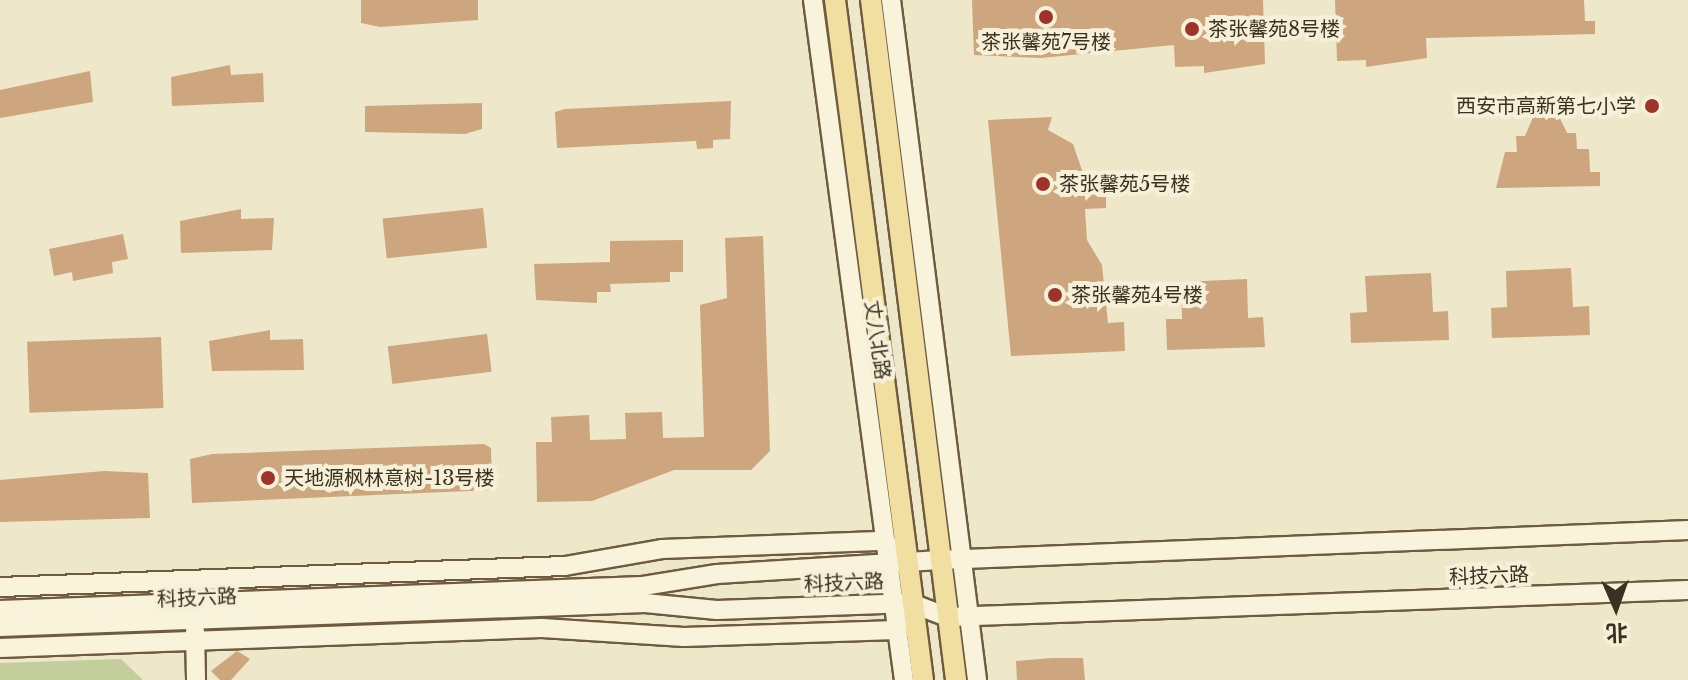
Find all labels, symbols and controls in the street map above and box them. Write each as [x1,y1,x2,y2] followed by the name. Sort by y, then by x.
[1037,8,1055,26] marker: 茶张馨苑7号楼
[1208,17,1340,41] place label: 茶张馨苑8号楼
[1183,20,1201,38] marker: 茶张馨苑8号楼
[981,30,1111,54] place label: 茶张馨苑7号楼
[1456,94,1636,118] place label: 西安市高新第七小学
[1643,97,1661,115] marker: 西安市高新第七小学
[1059,172,1190,196] place label: 茶张馨苑5号楼
[1034,175,1052,193] marker: 茶张馨苑5号楼
[1071,283,1203,307] place label: 茶张馨苑4号楼
[1046,286,1064,304] marker: 茶张馨苑4号楼
[860,299,894,381] street label: 丈八北路
[284,466,494,490] place label: 天地源枫林意树-13号楼
[259,469,277,487] marker: 天地源枫林意树-13号楼
[1449,563,1529,589] street label: 科技六路
[1576,568,1656,648] north arrow
[804,570,884,596] street label: 科技六路
[157,585,237,611] street label: 科技六路
[1605,619,1628,646] text: 北

